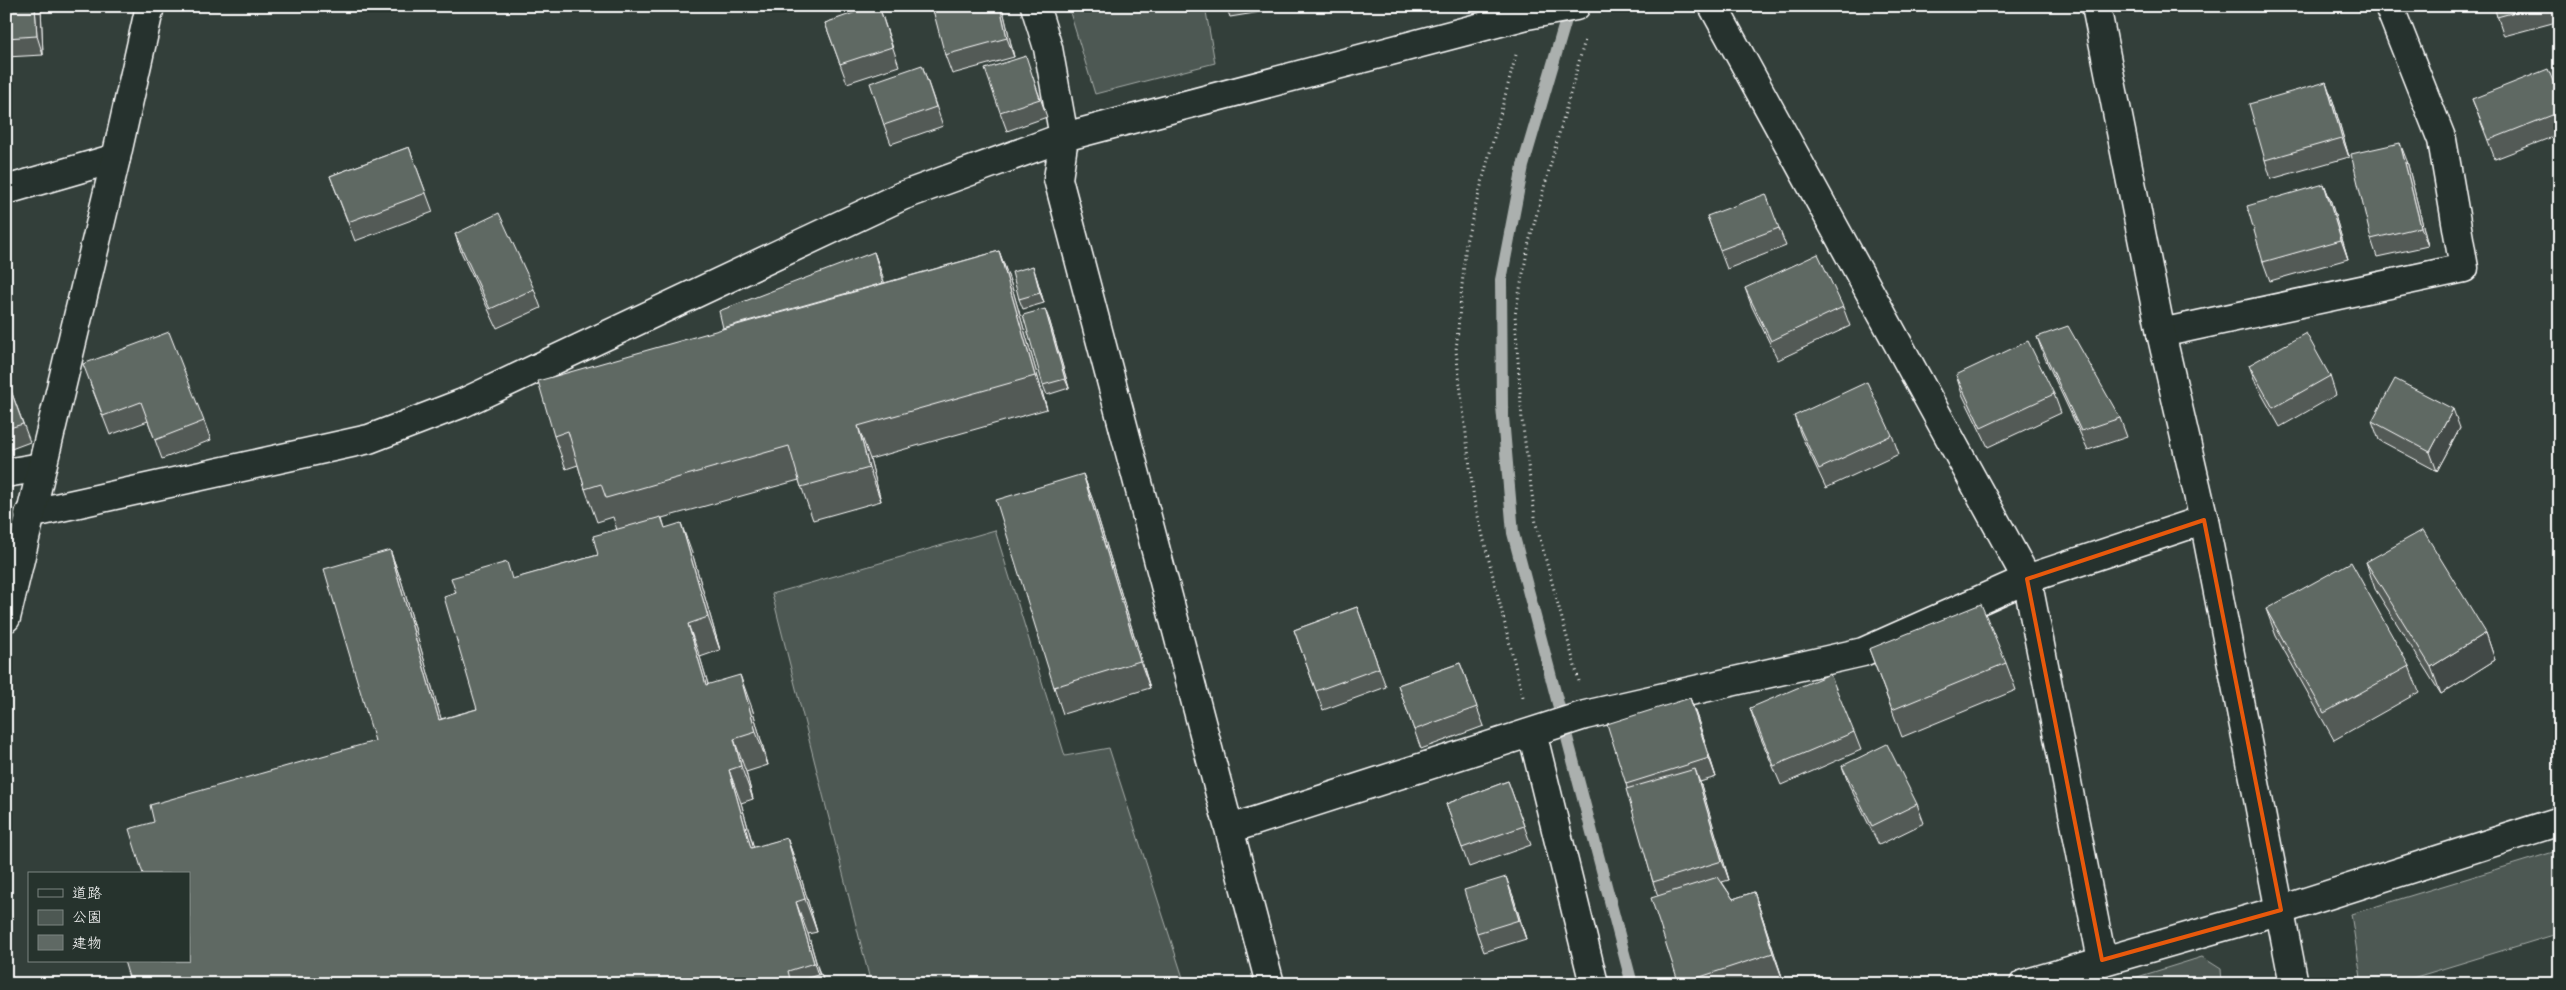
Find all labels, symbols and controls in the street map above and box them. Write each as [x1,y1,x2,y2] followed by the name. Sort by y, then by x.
[28,872,190,962] legend
[72,884,102,903] text: 道路
[72,908,102,927] text: 公園
[72,934,102,953] text: 建物

